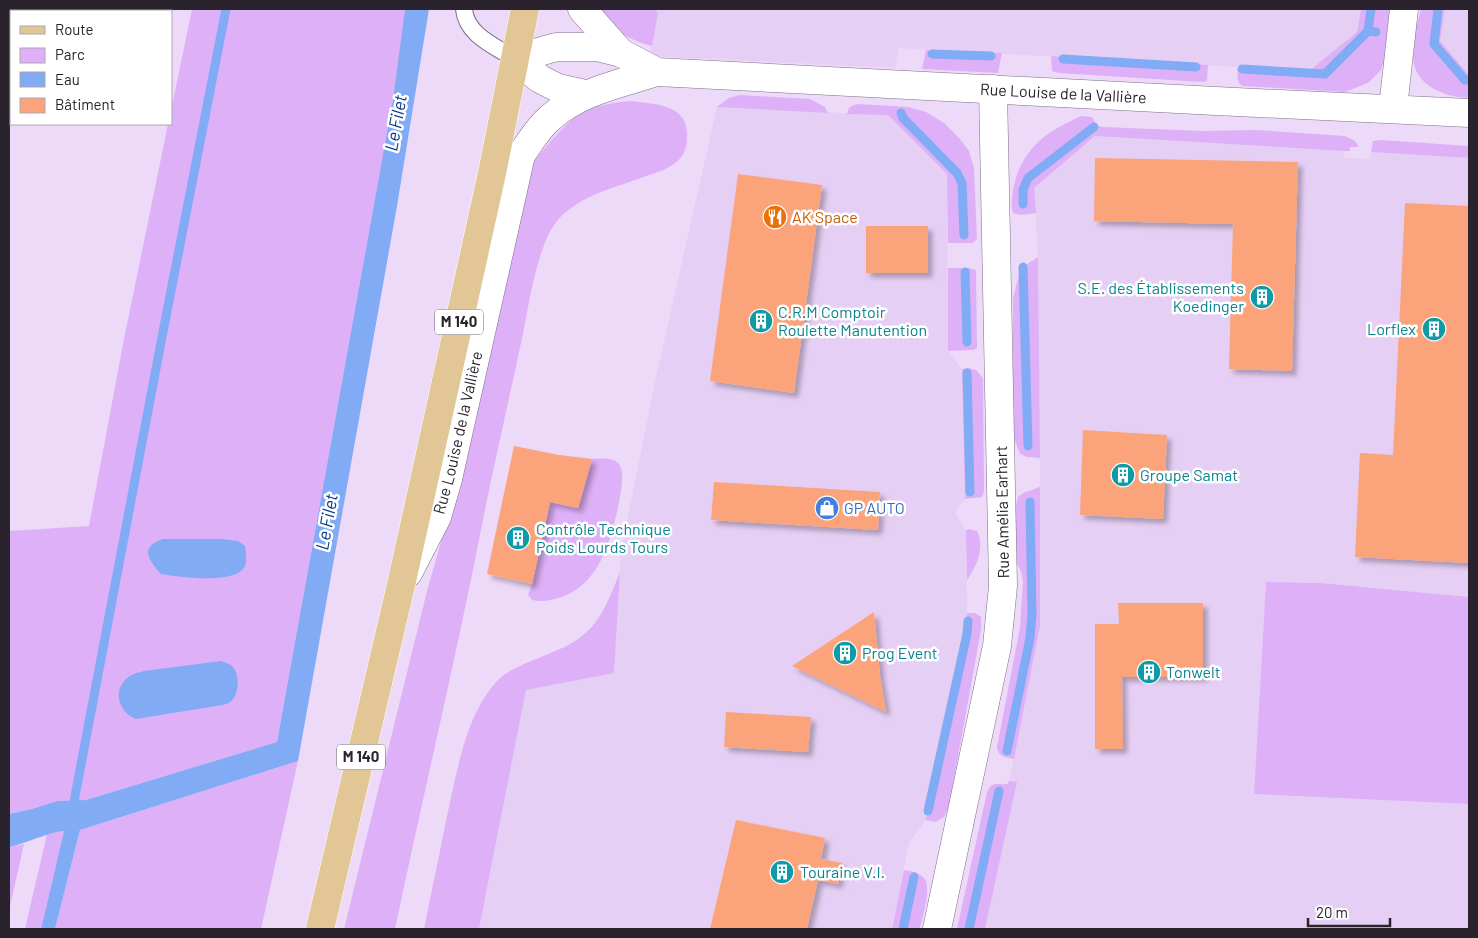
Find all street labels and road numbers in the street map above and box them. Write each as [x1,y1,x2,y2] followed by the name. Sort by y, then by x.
[980,79,1147,106] street label: Rue Louise de la Vallière
[435,310,483,334] road number: M 140
[428,349,486,516] street label: Rue Louise de la Vallière
[991,445,1012,579] street label: Rue Amélia Earhart
[337,744,385,770] road number: M 140

